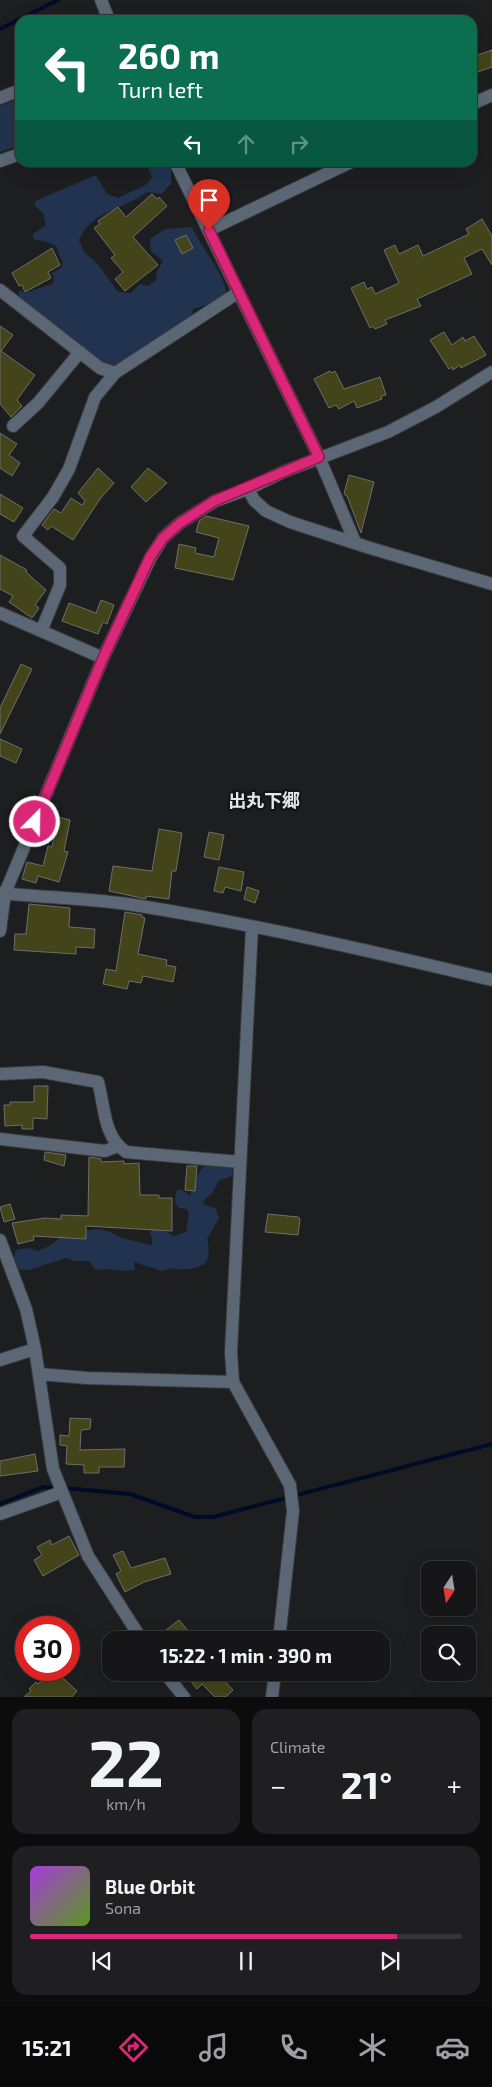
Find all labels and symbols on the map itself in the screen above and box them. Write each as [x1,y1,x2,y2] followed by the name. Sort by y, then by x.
[188,179,230,230] pin
[228,789,300,811] district label: 出丸下郷
[8,795,60,847] position arrow
[421,1561,476,1616] north arrow
[15,1616,80,1681] speed limit sign: 30

